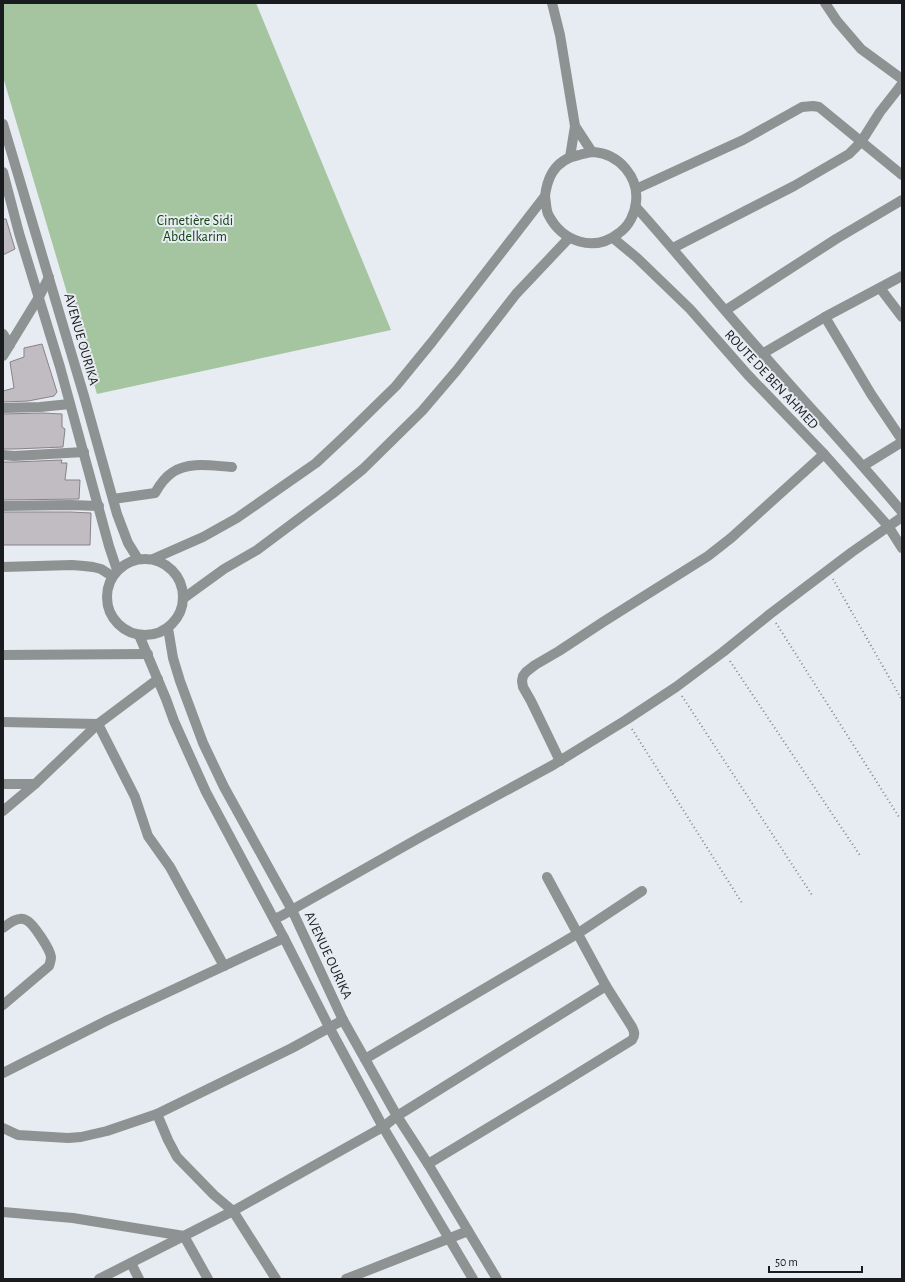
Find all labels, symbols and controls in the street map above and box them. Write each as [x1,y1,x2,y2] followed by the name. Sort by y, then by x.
[157,214,233,244] park label: Cimetière Sidi Abdelkarim
[61,292,101,387] street label: AVENUE OURIKA
[722,327,821,432] street label: ROUTE DE BEN AHMED
[302,910,354,1001] street label: AVENUE OURIKA
[769,1248,862,1274] scale bar
[775,1256,798,1268] text: 50 m

